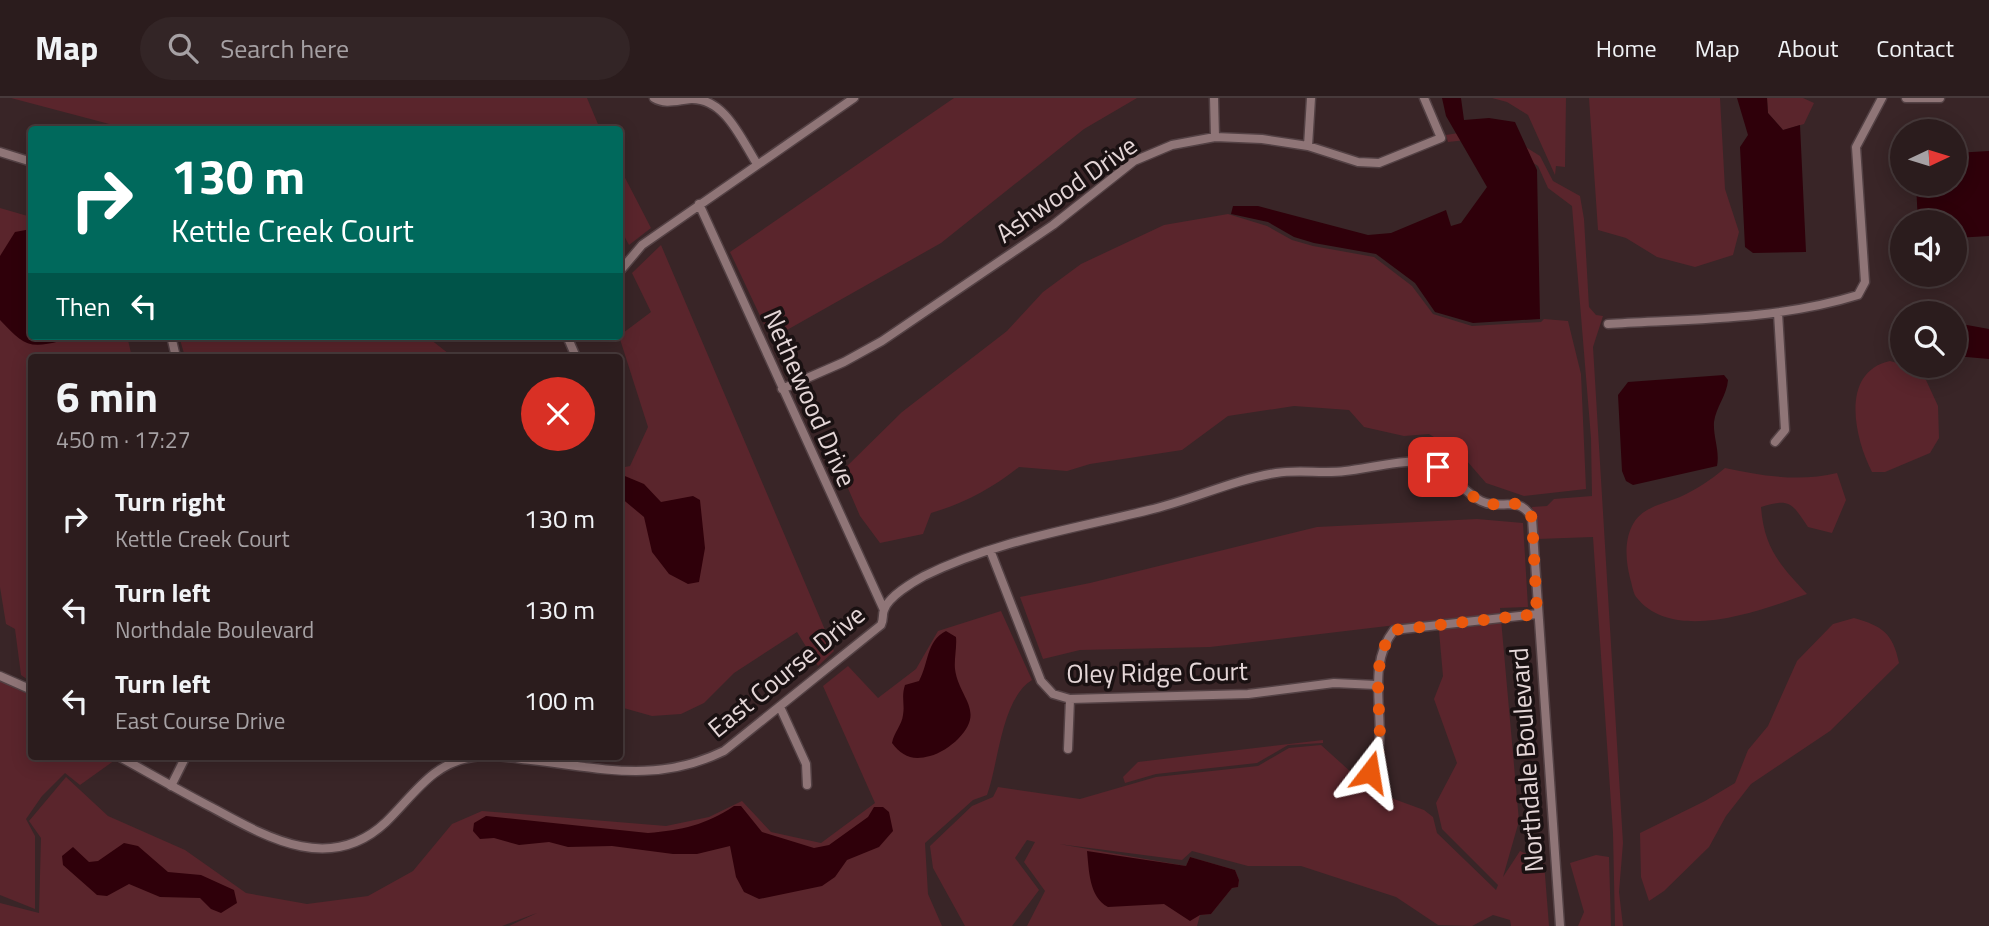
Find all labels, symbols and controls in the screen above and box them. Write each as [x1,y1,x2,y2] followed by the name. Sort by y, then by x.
[140,17,630,80] search box
[35,23,98,73] text: Map
[164,29,202,67] icon: search
[220,29,349,68] text: Search here
[1596,30,1657,66] text: Home
[1695,30,1740,66] text: Map
[1778,30,1838,66] text: About
[1876,30,1954,66] text: Contact
[1890,119,1967,196] north arrow
[1890,119,1967,378] map controls
[987,126,1145,252] street label: Ashwood Drive
[171,138,305,213] text: 130 m
[56,154,147,245] icon: right
[171,206,414,254] text: Kettle Creek Court
[1890,210,1967,287] button: sound
[56,287,111,326] text: Then
[125,287,163,325] icon: left
[1890,301,1967,378] button: search
[754,303,866,493] street label: Nethewood Drive
[56,364,158,428] text: 6 min
[521,377,595,451] button: close
[56,422,191,457] text: 450 m · 17:27
[1408,437,1468,497] pin
[1419,448,1457,486] icon: arrive
[115,482,226,521] text: Turn right
[524,499,595,538] text: 130 m
[56,500,94,538] icon: right
[115,521,290,556] text: Kettle Creek Court
[115,573,210,612] text: Turn left
[524,590,595,629] text: 130 m
[56,591,94,629] icon: left
[699,595,873,747] street label: East Course Drive
[115,612,314,647] text: Northdale Boulevard
[1499,646,1553,874] street label: Northdale Boulevard
[1066,651,1248,693] street label: Oley Ridge Court
[115,664,210,703] text: Turn left
[524,681,595,720] text: 100 m
[56,682,94,720] icon: left
[115,703,285,738] text: East Course Drive
[1333,735,1407,809] position arrow

